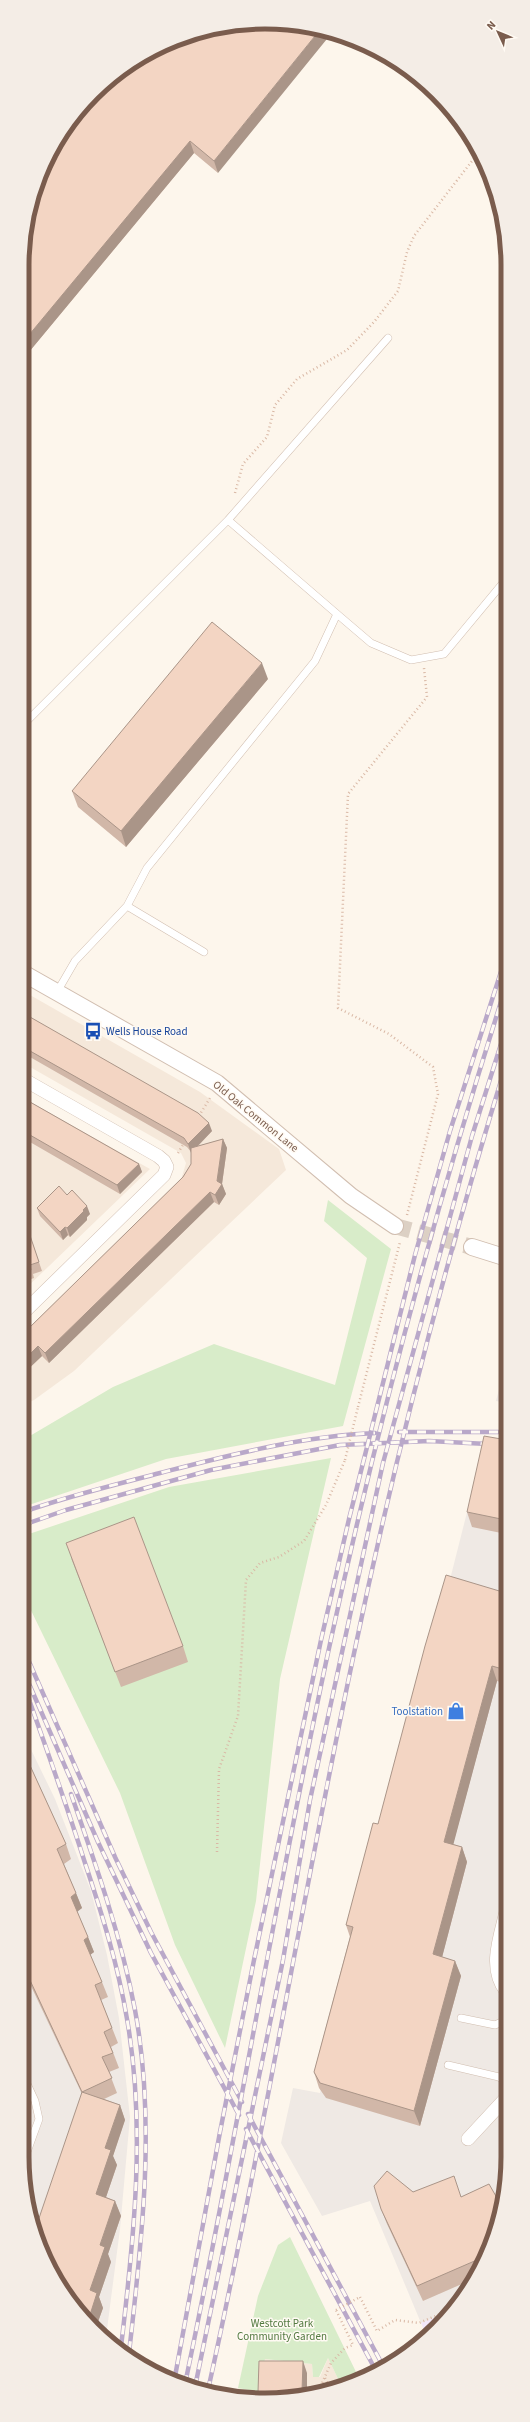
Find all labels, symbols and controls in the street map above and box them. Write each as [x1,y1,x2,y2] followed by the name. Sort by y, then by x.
[478,12,518,52] north arrow
[483,18,499,33] text: N
[83,1021,103,1041] bus stop icon: Wells House Road
[106,1024,188,1039] place label: Wells House Road
[210,1077,302,1156] street label: Old Oak Common Lane
[446,1701,466,1721] shop icon: Toolstation
[391,1704,443,1719] place label: Toolstation
[237,2316,327,2344] park label: Westcott Park Community Garden

